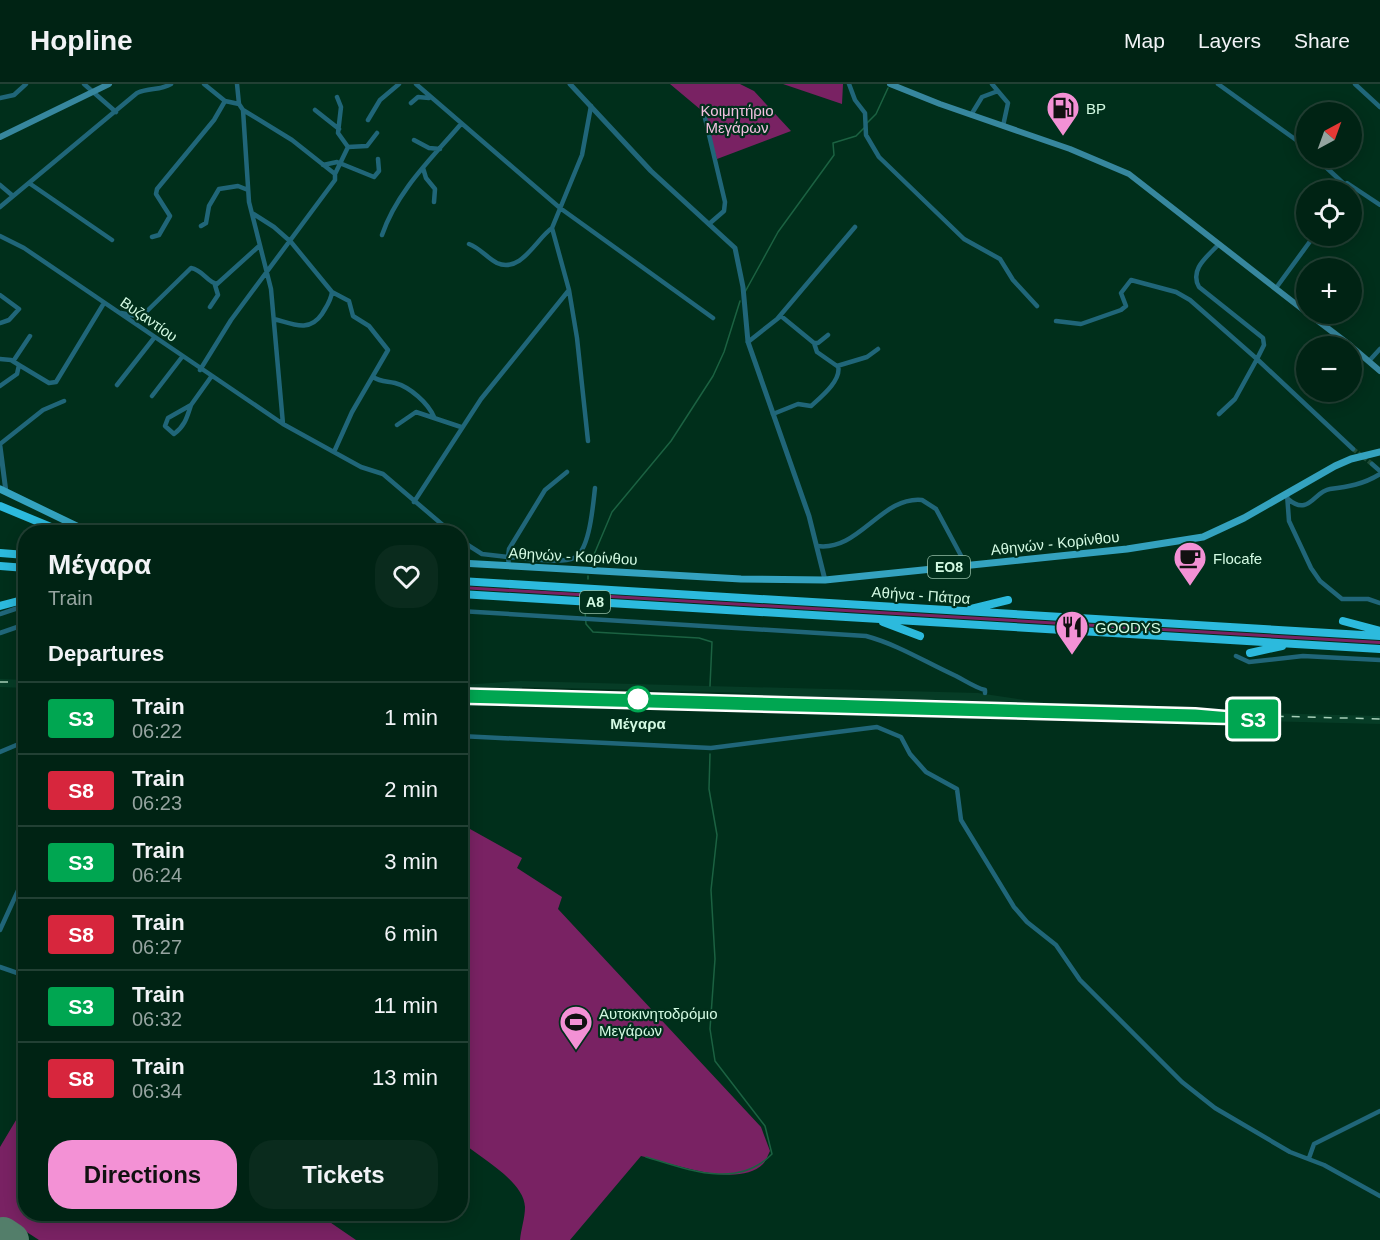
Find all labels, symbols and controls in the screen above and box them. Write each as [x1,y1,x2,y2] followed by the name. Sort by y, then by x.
[30,25,133,56] text: Hopline
[1124,29,1165,52] text: Map
[1198,29,1261,52] text: Layers
[1294,29,1350,52] text: Share
[1045,90,1081,137] fuel station icon: BP
[1086,100,1106,117] place label: BP
[701,102,773,136] park label: Κοιμητήριο Μεγάρων
[1296,102,1362,168] north arrow
[1296,102,1362,402] map controls
[1296,180,1362,246] button: locate
[1296,258,1362,324] button: +
[117,293,181,345] street label: Βυζαντίου
[1296,336,1362,402] button: −
[990,528,1120,558] street label: Αθηνών - Κορίνθου
[1172,540,1208,587] cafe icon: Flocafe
[508,544,638,568] street label: Αθηνών - Κορίνθου
[375,545,438,608] button: heart
[48,549,151,580] text: Μέγαρα
[1213,550,1262,567] place label: Flocafe
[928,556,970,578] road number: ΕΟ8
[871,583,971,607] street label: Αθήνα - Πάτρα
[48,587,93,609] text: Train
[580,591,610,613] road number: Α8
[1054,609,1090,656] restaurant icon: GOODYS
[1095,619,1161,636] place label: GOODYS
[48,641,164,666] text: Departures
[625,686,651,712] marker: Μέγαρα
[132,694,185,719] text: Train
[1226,700,1280,738] line badge: S3
[384,705,438,730] text: 1 min
[68,707,94,730] text: S3
[1240,708,1266,731] text: S3
[610,715,666,732] place label: Μέγαρα
[132,720,182,742] text: 06:22
[132,766,185,791] text: Train
[384,777,438,802] text: 2 min
[68,779,94,802] text: S8
[132,792,182,814] text: 06:23
[132,838,185,863] text: Train
[384,849,438,874] text: 3 min
[68,851,94,874] text: S3
[132,864,182,886] text: 06:24
[132,910,185,935] text: Train
[384,921,438,946] text: 6 min
[68,923,94,946] text: S8
[132,936,182,958] text: 06:27
[132,982,185,1007] text: Train
[374,993,438,1018] text: 11 min
[68,995,94,1018] text: S3
[558,1004,594,1051] sports icon: Αυτοκινητοδρόμιο Μεγάρων
[599,1005,718,1039] place label: Αυτοκινητοδρόμιο Μεγάρων
[132,1008,182,1030] text: 06:32
[132,1054,185,1079] text: Train
[372,1065,438,1090] text: 13 min
[68,1067,94,1090] text: S8
[132,1080,182,1102] text: 06:34
[48,1140,237,1209] button: Directions
[249,1140,438,1209] button: Tickets

